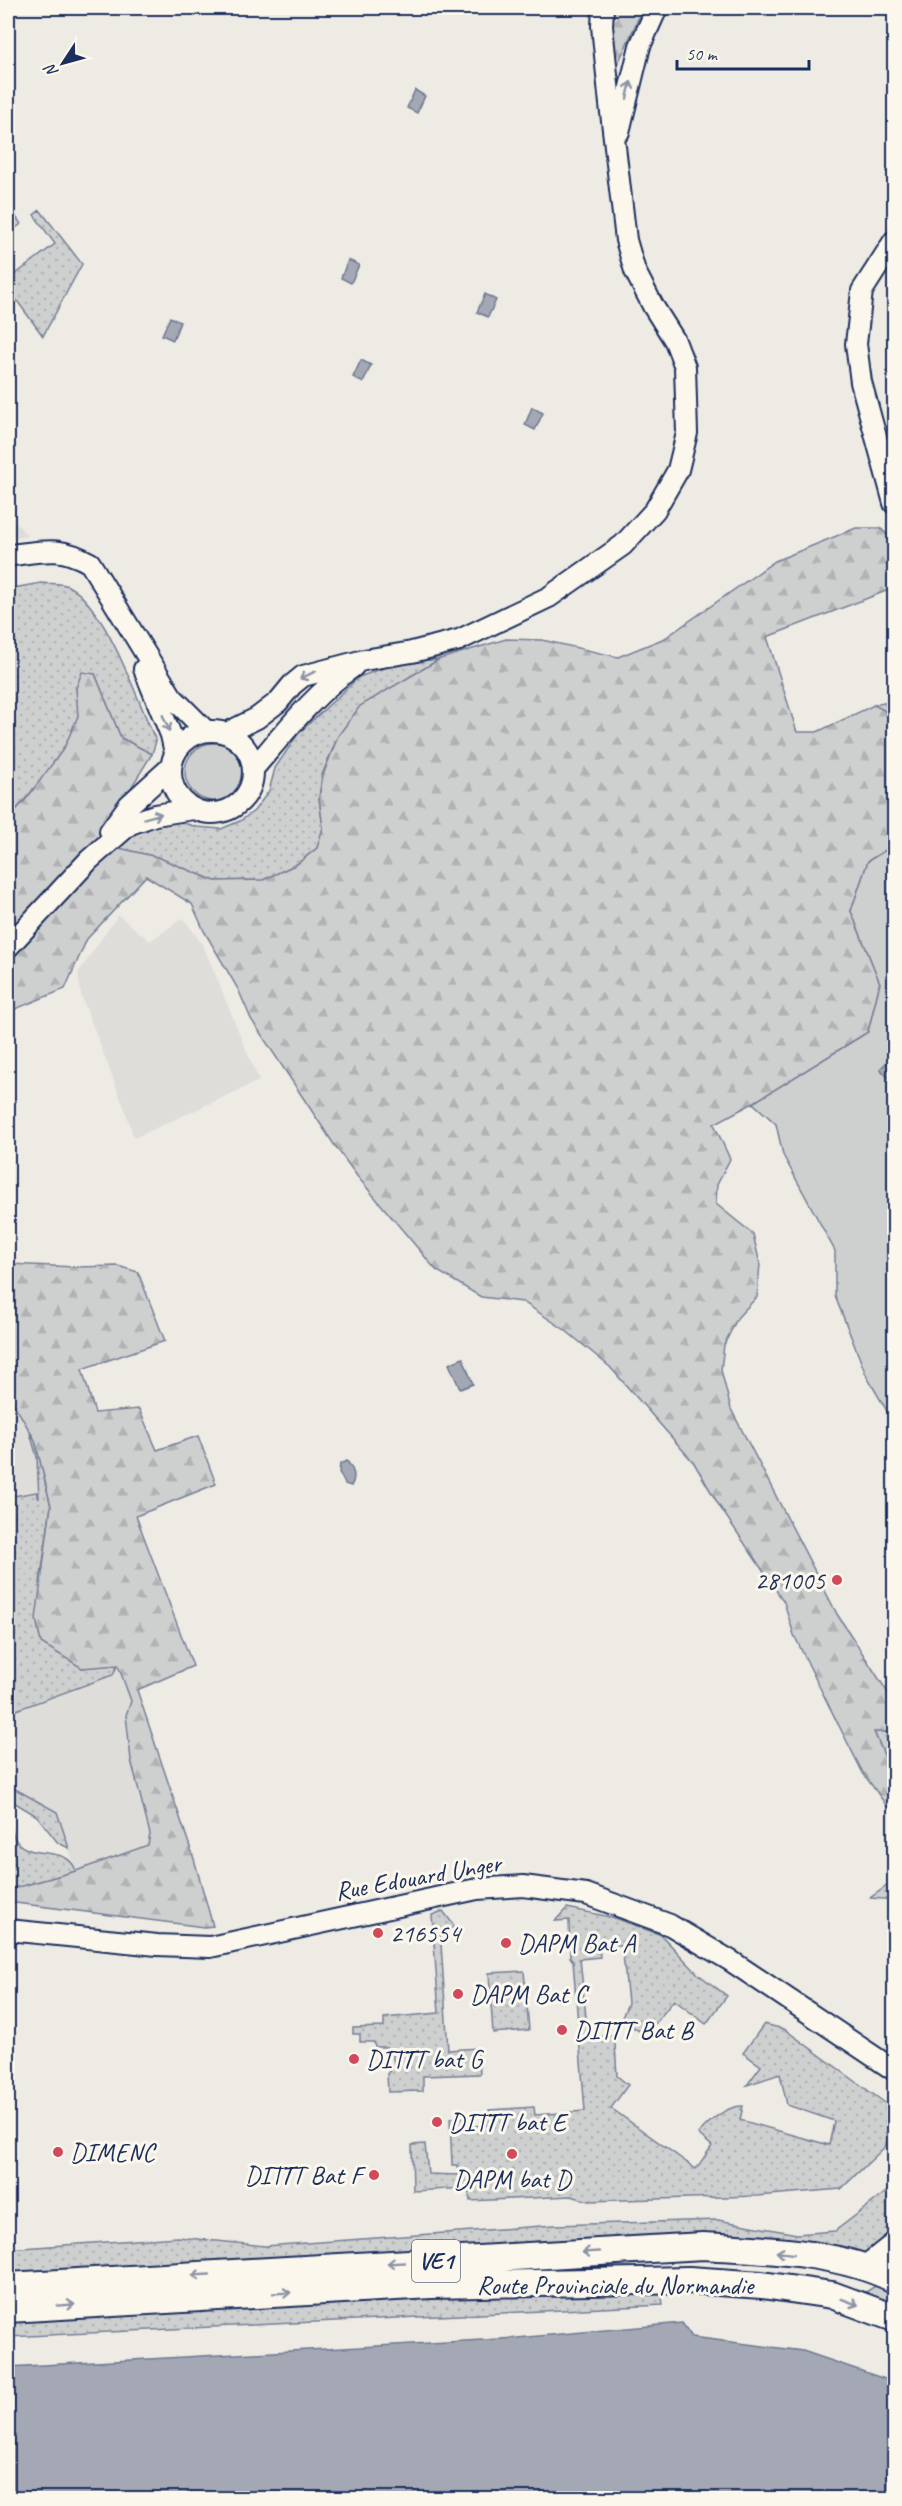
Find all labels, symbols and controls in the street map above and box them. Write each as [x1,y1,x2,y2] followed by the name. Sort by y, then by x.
[33,33,93,93] north arrow
[677,33,809,71] scale bar
[686,43,719,65] text: 50 m
[39,59,63,81] text: N
[623,80,635,99] one-way arrow
[299,670,317,682] one-way arrow
[161,713,172,732] one-way arrow
[143,810,162,822] one-way arrow
[755,1564,826,1597] place label: 281005
[830,1573,844,1587] marker: 281005
[332,1846,506,1908] street label: Rue Edouard Unger
[390,1917,463,1950] place label: 216554
[371,1926,385,1940] marker: 216554
[518,1927,637,1960] place label: DAPM Bat A
[499,1936,513,1950] marker: DAPM Bat A
[470,1978,590,2011] place label: DAPM Bat C
[451,1987,465,2001] marker: DAPM Bat C
[574,2014,695,2047] place label: DITTT Bat B
[555,2023,569,2037] marker: DITTT Bat B
[366,2043,485,2076] place label: DITTT bat G
[347,2052,361,2066] marker: DITTT bat G
[449,2106,569,2139] place label: DITTT bat E
[430,2115,444,2129] marker: DITTT bat E
[70,2136,157,2169] place label: DIMENC
[51,2145,65,2159] marker: DIMENC
[505,2147,519,2161] marker: DAPM bat D
[245,2159,366,2192] place label: DITTT Bat F
[454,2163,572,2196] place label: DAPM bat D
[367,2168,381,2182] marker: DITTT Bat F
[412,2240,460,2282] road number: VE1
[581,2247,601,2258] one-way arrow
[776,2247,796,2258] one-way arrow
[387,2258,407,2269] one-way arrow
[192,2269,212,2280] one-way arrow
[477,2269,756,2302] street label: Route Provinciale du Normandie
[271,2287,291,2298] one-way arrow
[841,2297,859,2308] one-way arrow
[55,2299,75,2310] one-way arrow

